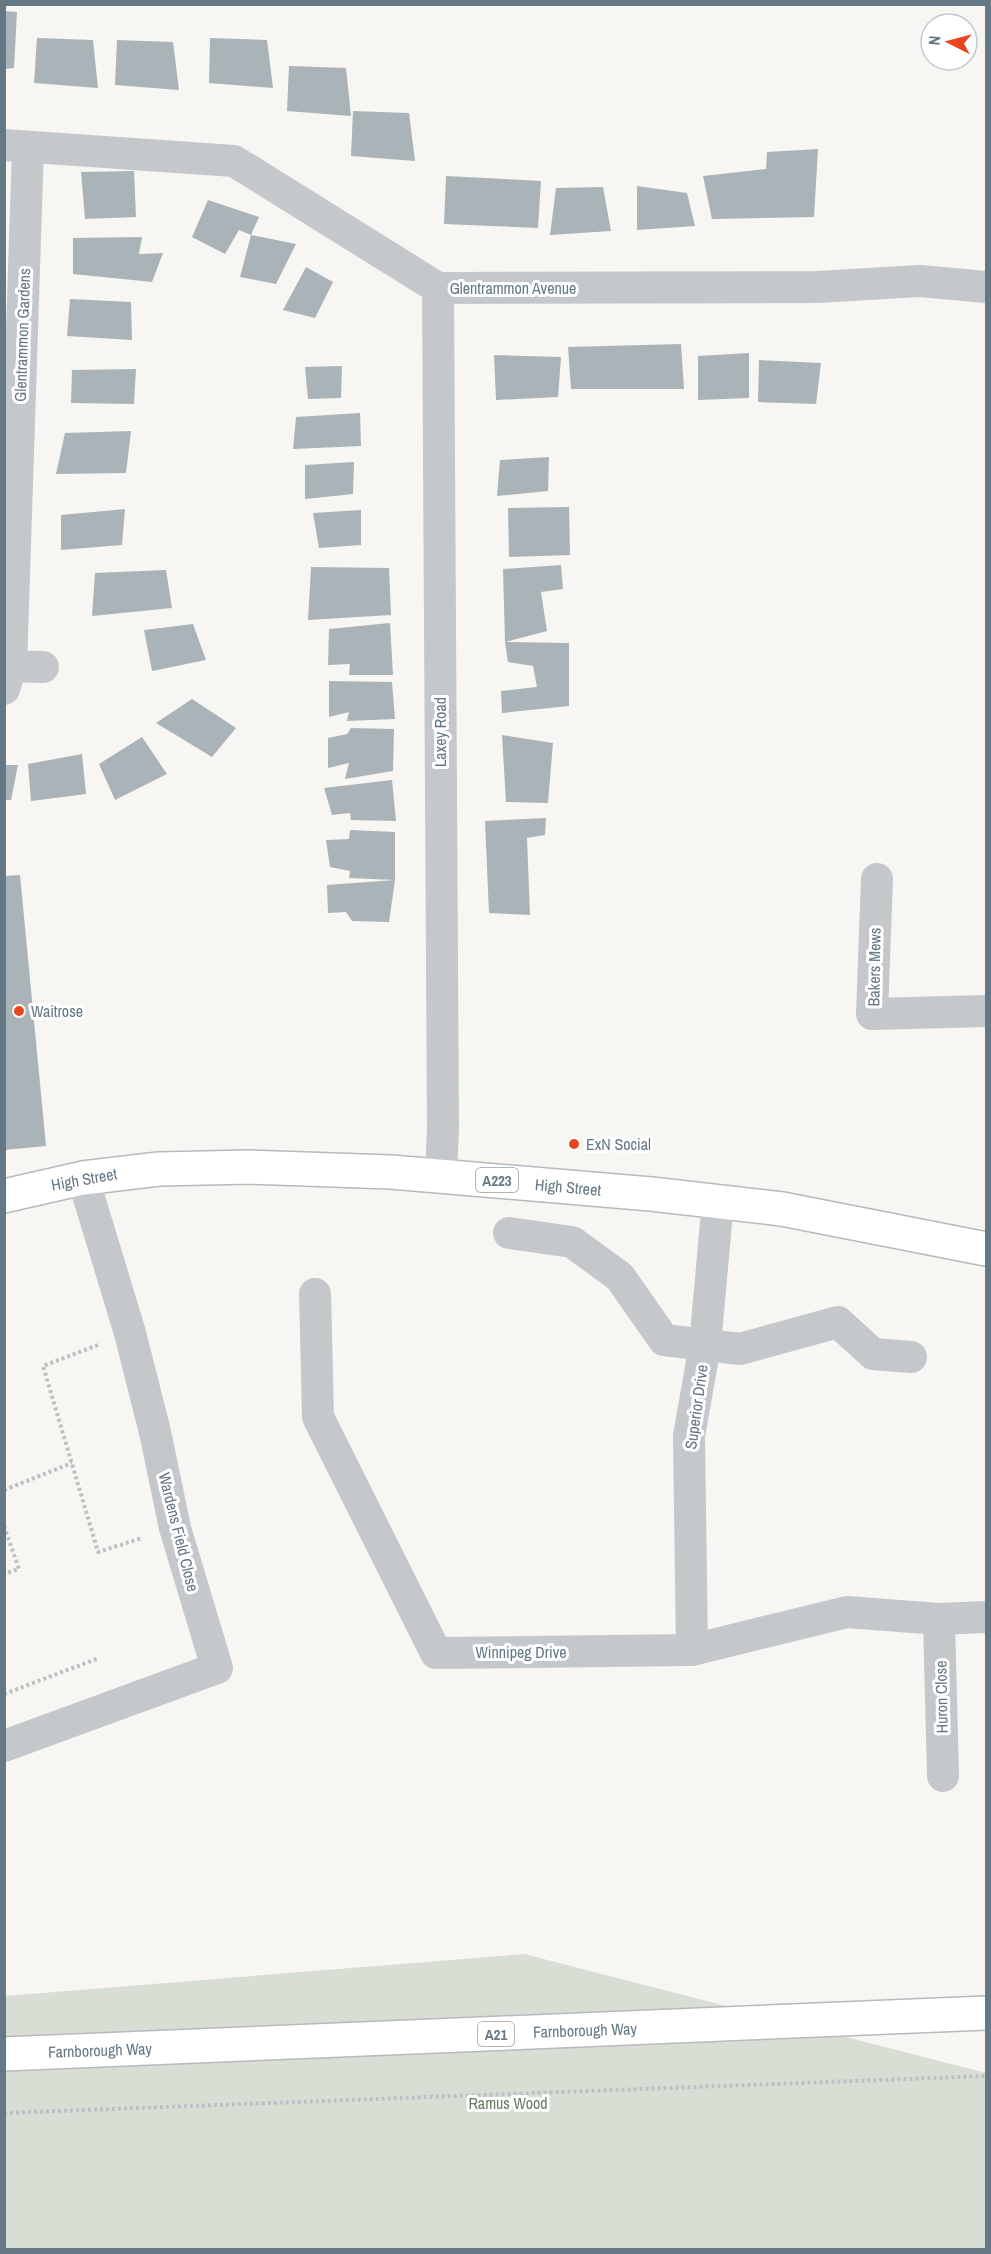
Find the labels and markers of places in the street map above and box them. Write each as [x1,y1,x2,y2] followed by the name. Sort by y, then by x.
[31,1000,83,1022] place label: Waitrose
[12,1004,26,1018] marker: Waitrose
[586,1133,651,1155] place label: ExN Social
[567,1137,581,1151] marker: ExN Social

